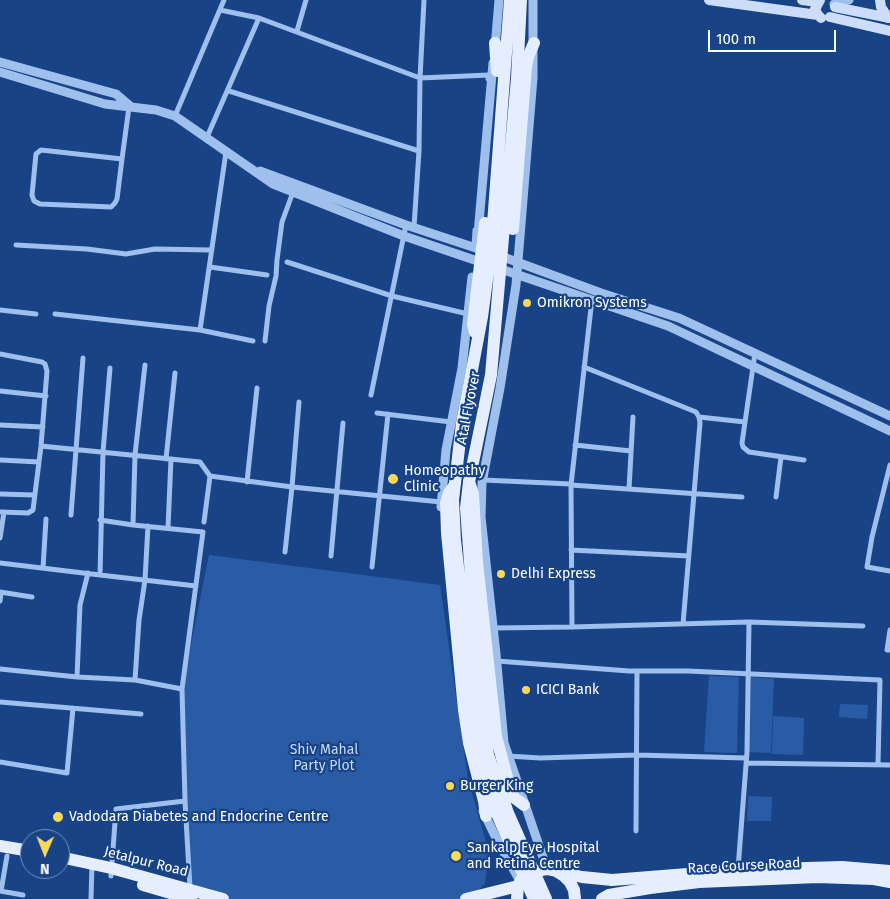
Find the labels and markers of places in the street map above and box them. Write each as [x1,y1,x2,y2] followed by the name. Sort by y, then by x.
[537,295,647,311] place label: Omikron Systems
[521,297,533,309] marker: Omikron Systems
[404,463,485,496] place label: Homeopathy Clinic
[386,472,400,486] marker: Homeopathy Clinic
[511,566,596,582] place label: Delhi Express
[495,568,507,580] marker: Delhi Express
[536,682,599,698] place label: ICICI Bank
[520,684,532,696] marker: ICICI Bank
[460,778,533,794] place label: Burger King
[444,780,456,792] marker: Burger King
[69,809,329,825] place label: Vadodara Diabetes and Endocrine Centre
[51,810,65,824] marker: Vadodara Diabetes and Endocrine Centre
[467,840,599,872] place label: Sankalp Eye Hospital and Retina Centre
[449,849,463,863] marker: Sankalp Eye Hospital and Retina Centre

